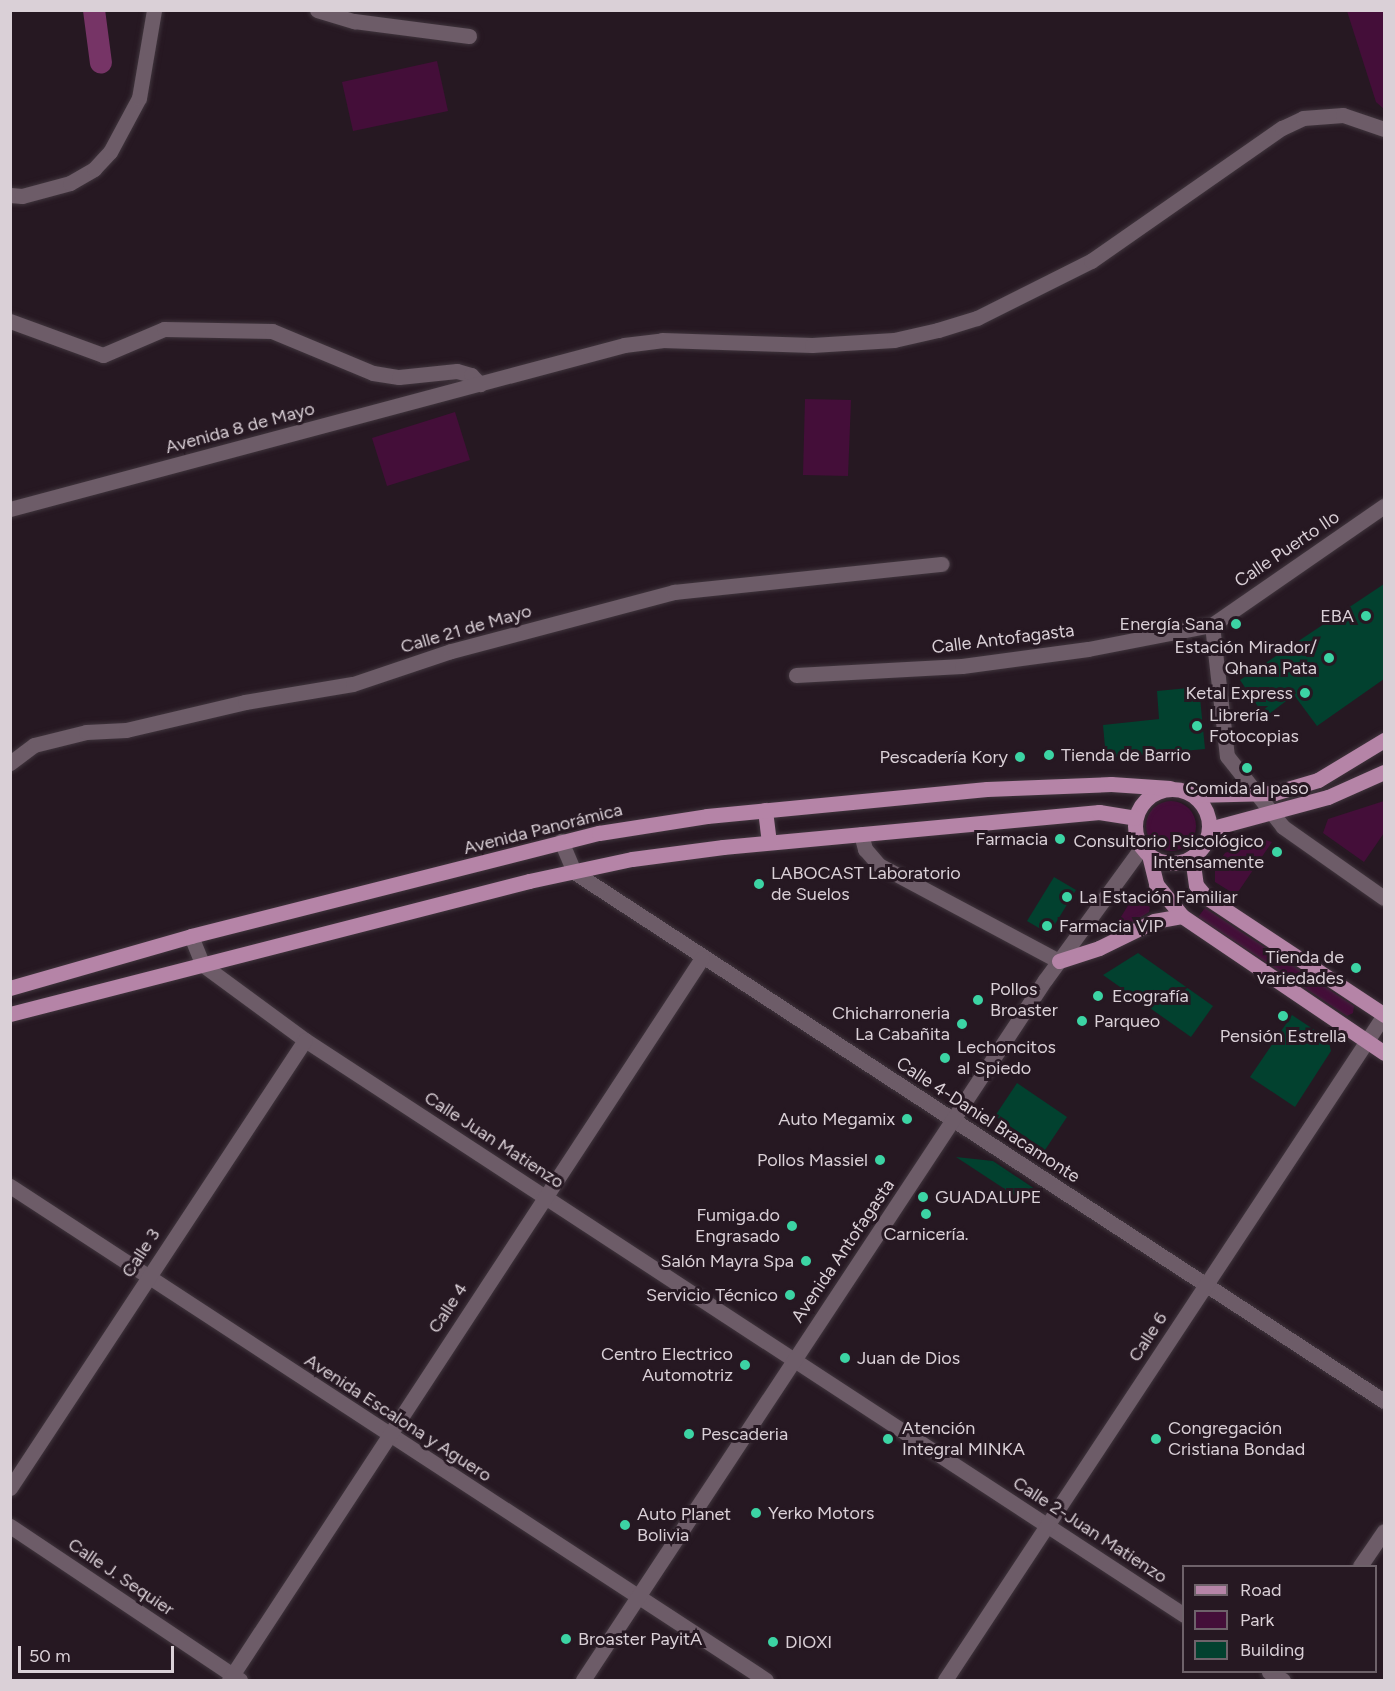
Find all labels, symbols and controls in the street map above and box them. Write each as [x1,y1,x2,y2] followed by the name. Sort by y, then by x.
[163,398,317,458] street label: Avenida 8 de Mayo
[1231,506,1343,592] street label: Calle Puerto Ilo
[398,600,534,658] street label: Calle 21 de Mayo
[1320,605,1354,627] place label: EBA
[1359,609,1373,623] marker: EBA
[1120,613,1224,635] place label: Energía Sana
[1229,617,1243,631] marker: Energía Sana
[930,620,1076,658] street label: Calle Antofagasta
[1174,637,1317,680] place label: Estación Mirador/ Qhana Pata
[1322,651,1336,665] marker: Estación Mirador/ Qhana Pata
[1185,682,1293,704] place label: Ketal Express
[1298,686,1312,700] marker: Ketal Express
[1209,705,1299,748] place label: Librería - Fotocopias
[1190,719,1204,733] marker: Librería - Fotocopias
[1061,744,1191,766] place label: Tienda de Barrio
[880,746,1008,768] place label: Pescadería Kory
[1042,748,1056,762] marker: Tienda de Barrio
[1013,750,1027,764] marker: Pescadería Kory
[1240,761,1254,775] marker: Comida al paso
[1185,777,1309,799] place label: Comida al paso
[461,799,625,859] street label: Avenida Panorámica
[975,828,1048,850] place label: Farmacia
[1073,831,1264,874] place label: Consultorio Psicológico Intensamente
[1053,832,1067,846] marker: Farmacia
[1268,843,1286,861] marker: Consultorio Psicológico Intensamente
[771,863,961,906] place label: LABOCAST Laboratorio de Suelos
[752,877,766,891] marker: LABOCAST Laboratorio de Suelos
[1079,886,1238,908] place label: La Estación Familiar
[1060,890,1074,904] marker: La Estación Familiar
[1059,915,1164,937] place label: Farmacia VIP
[1040,919,1054,933] marker: Farmacia VIP
[1257,947,1344,990] place label: Tienda de variedades
[1349,961,1363,975] marker: Tienda de variedades
[990,979,1058,1022] place label: Pollos Broaster
[1112,985,1189,1007] place label: Ecografía
[1089,987,1107,1005] marker: Ecografía
[971,993,985,1007] marker: Pollos Broaster
[832,1003,950,1046] place label: Chicharroneria La Cabañita
[1276,1009,1290,1023] marker: Pensión Estrella
[1094,1010,1160,1032] place label: Parqueo
[1075,1014,1089,1028] marker: Parqueo
[955,1017,969,1031] marker: Chicharroneria La Cabañita
[1220,1025,1346,1047] place label: Pensión Estrella
[957,1037,1056,1080] place label: Lechoncitos al Spiedo
[938,1051,952,1065] marker: Lechoncitos al Spiedo
[892,1052,1084,1188] street label: Calle 4-Daniel Bracamonte
[420,1087,568,1193] street label: Calle Juan Matienzo
[778,1108,895,1130] place label: Auto Megamix
[900,1112,914,1126] marker: Auto Megamix
[757,1149,868,1171] place label: Pollos Massiel
[873,1153,887,1167] marker: Pollos Massiel
[787,1175,899,1327] street label: Avenida Antofagasta
[935,1186,1041,1208] place label: GUADALUPE
[916,1190,930,1204] marker: GUADALUPE
[695,1205,780,1248] place label: Fumiga.do Engrasado
[919,1207,933,1221] marker: Carnicería.
[785,1219,799,1233] marker: Fumiga.do Engrasado
[883,1223,969,1245] place label: Carnicería.
[117,1224,165,1282] street label: Calle 3
[661,1250,794,1272] place label: Salón Mayra Spa
[799,1254,813,1268] marker: Salón Mayra Spa
[424,1279,472,1337] street label: Calle 4
[646,1284,778,1306] place label: Servicio Técnico
[783,1288,797,1302] marker: Servicio Técnico
[1124,1308,1172,1366] street label: Calle 6
[601,1344,733,1386] place label: Centro Electrico Automotriz
[857,1347,960,1369] place label: Juan de Dios
[301,1349,495,1487] street label: Avenida Escalona y Aguero
[838,1351,852,1365] marker: Juan de Dios
[738,1358,752,1372] marker: Centro Electrico Automotriz
[902,1418,1025,1460] place label: Atención Integral MINKA
[1168,1418,1305,1460] place label: Congregación Cristiana Bondad
[701,1423,788,1445] place label: Pescaderia
[682,1427,696,1441] marker: Pescaderia
[879,1430,897,1448] marker: Atención Integral MINKA
[1149,1432,1163,1446] marker: Congregación Cristiana Bondad
[1009,1472,1171,1588] street label: Calle 2-Juan Matienzo
[768,1502,874,1524] place label: Yerko Motors
[637,1504,731,1546] place label: Auto Planet Bolivia
[749,1506,763,1520] marker: Yerko Motors
[618,1518,632,1532] marker: Auto Planet Bolivia
[64,1534,178,1620] street label: Calle J. Sequier
[1182,1565,1377,1673] legend
[1240,1579,1281,1601] text: Road
[1240,1609,1274,1631] text: Park
[578,1628,702,1650] place label: Broaster PayitA
[785,1631,832,1653] place label: DIOXI
[559,1632,573,1646] marker: Broaster PayitA
[21,1634,177,1672] scale bar
[766,1635,780,1649] marker: DIOXI
[1240,1639,1305,1661] text: Building
[29,1645,71,1667] text: 50 m

